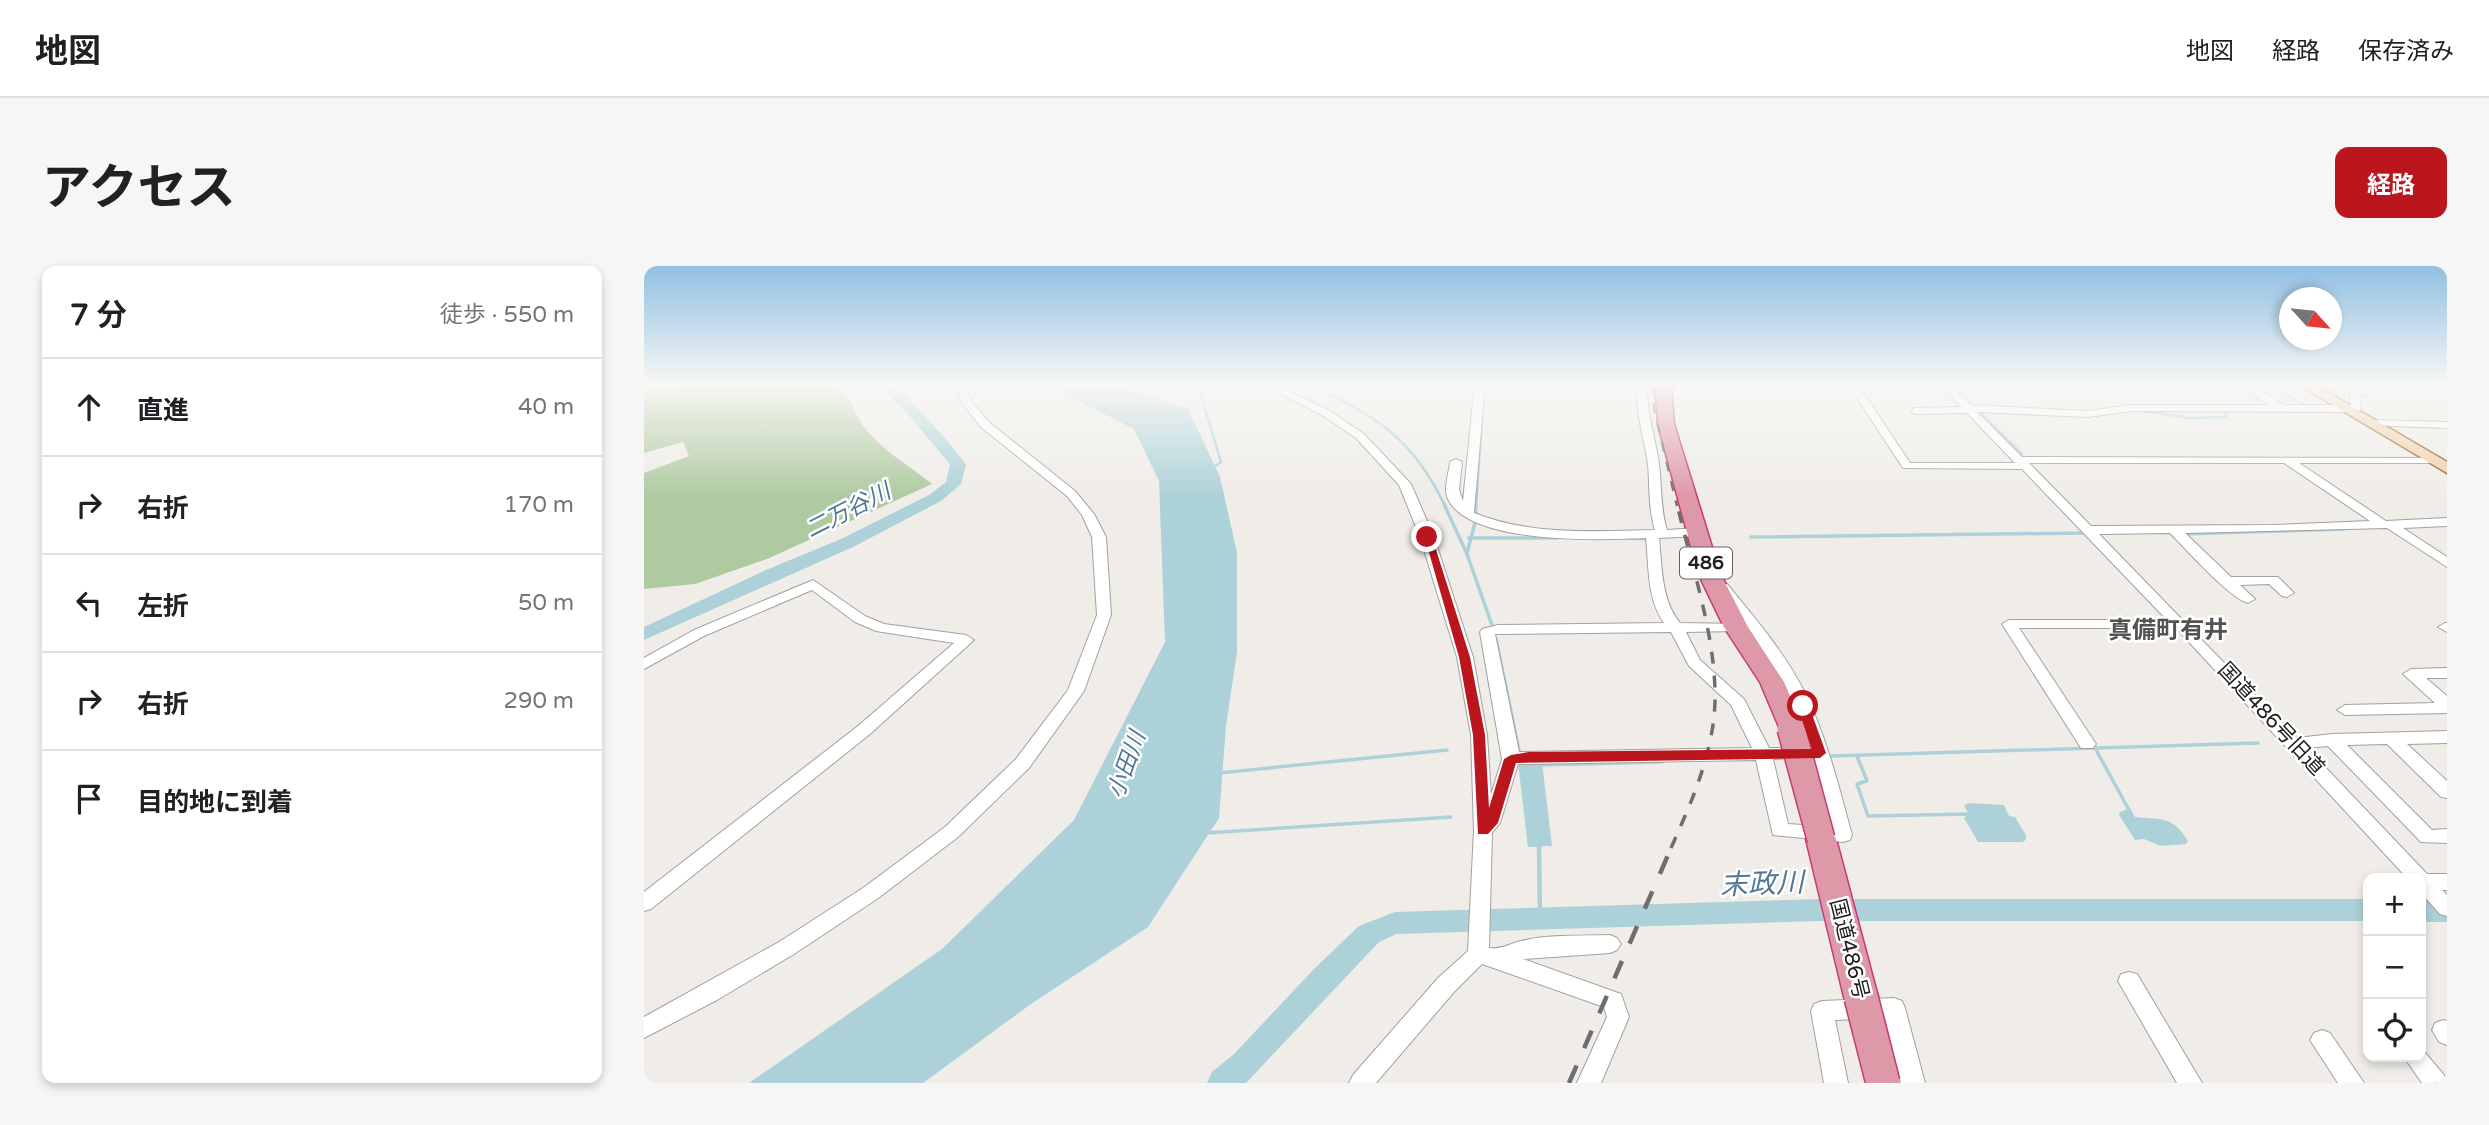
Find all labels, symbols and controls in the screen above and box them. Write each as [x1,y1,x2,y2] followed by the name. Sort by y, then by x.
[35,32,101,71] text: 地図
[2186,37,2234,66] text: 地図
[2272,37,2320,66] text: 経路
[2358,37,2454,66] text: 保存済み
[2335,147,2447,218] button: 経路
[42,159,236,218] text: アクセス
[2279,287,2342,350] north arrow
[70,297,127,334] text: 7 分
[440,301,574,329] text: 徒歩 · 550 m
[70,388,108,426] icon: ahead
[518,393,574,421] text: 40 m
[137,395,189,426] text: 直進
[801,476,898,544] water label: 二万谷川
[70,486,108,524] icon: right
[504,491,574,519] text: 170 m
[137,493,189,524] text: 右折
[1411,521,1442,552] route end
[1680,548,1732,578] road number: 486
[70,584,108,622] icon: left
[518,589,574,617] text: 50 m
[137,591,189,622] text: 左折
[2108,616,2228,645] district label: 真備町有井
[2213,658,2329,780] street label: 国道486号旧道
[70,682,108,720] icon: right
[504,687,574,715] text: 290 m
[137,689,189,720] text: 右折
[1787,690,1818,721] route start
[1102,725,1153,802] water label: 小田川
[70,780,108,818] icon: arrive
[137,787,293,818] text: 目的地に到着
[1719,865,1808,902] water label: 末政川
[2363,873,2426,1062] map controls
[2363,873,2426,936] button: +
[1824,896,1874,1002] street label: 国道486号
[2363,936,2426,999] button: −
[2363,999,2426,1062] button: locate

